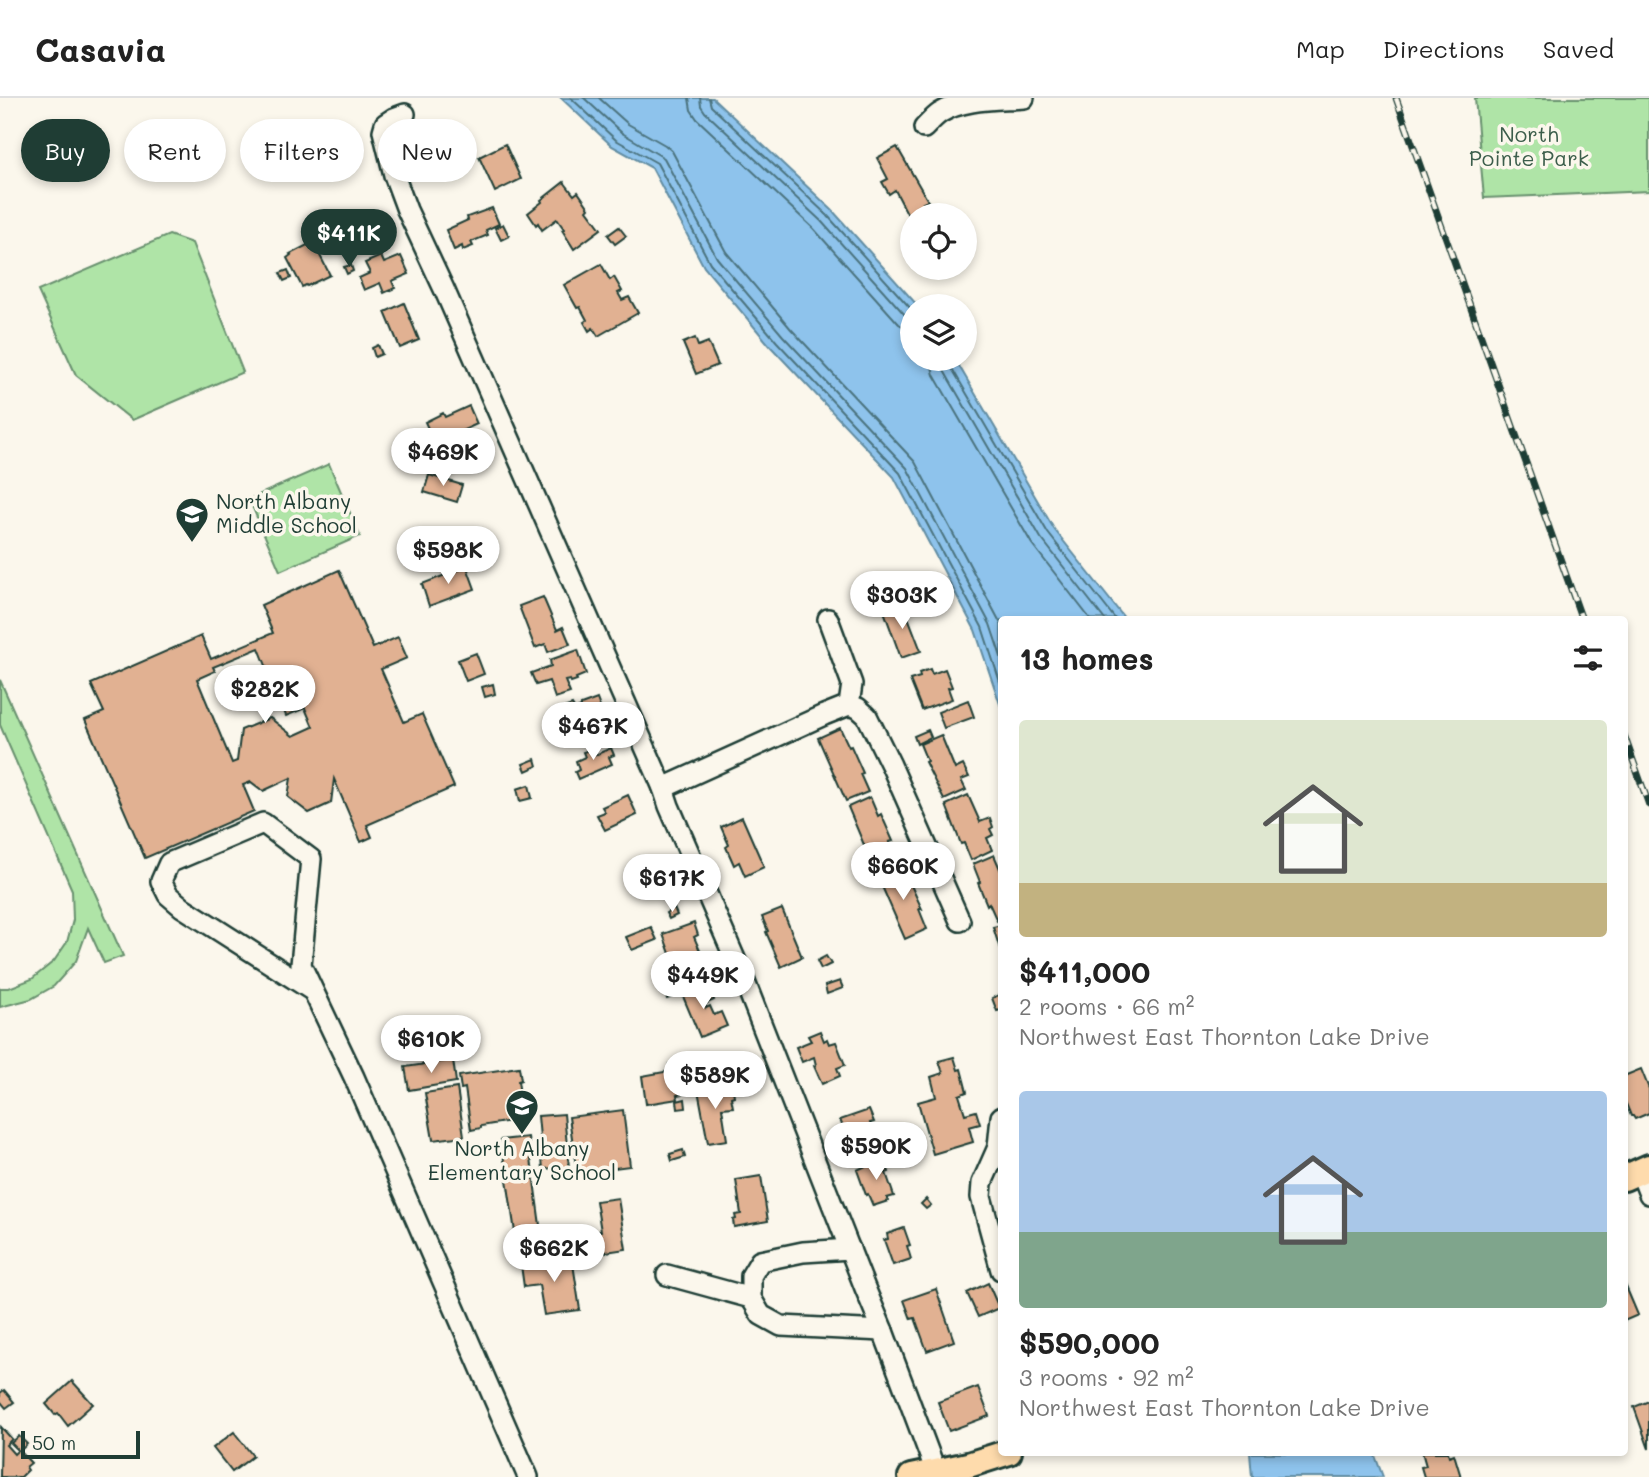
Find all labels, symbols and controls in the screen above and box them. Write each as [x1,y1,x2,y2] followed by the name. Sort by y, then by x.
[35,27,166,70] text: Casavia
[1296,33,1345,64] text: Map
[1383,33,1505,64] text: Directions
[1543,33,1614,64] text: Saved
[21,119,110,182] chip: Buy
[124,119,226,182] chip: Rent
[240,119,364,182] chip: Filters
[378,119,477,182] chip: New
[1469,120,1589,171] park label: North Pointe Park
[900,203,977,371] map controls
[900,203,977,280] button: locate
[300,209,398,269] pin: $411K
[317,217,381,247] text: $411K
[900,294,977,371] button: layers
[394,428,492,488] pin: $469K
[407,436,479,466] text: $469K
[216,487,357,538] place label: North Albany Middle School
[173,495,211,544] school or university icon: North Albany Middle School
[399,526,497,586] pin: $598K
[413,534,483,564] text: $598K
[853,572,951,631] pin: $303K
[866,579,938,609] text: $303K
[1019,638,1154,678] text: 13 homes
[1569,639,1607,677] icon: filters
[216,666,314,725] pin: $282K
[230,673,300,703] text: $282K
[544,702,642,762] pin: $467K
[558,710,628,740] text: $467K
[1250,766,1376,892] icon: home
[854,842,952,902] pin: $660K
[867,850,939,880] text: $660K
[623,854,721,914] pin: $617K
[639,862,705,892] text: $617K
[654,951,752,1011] pin: $449K
[1019,951,1150,991] text: $411,000
[667,959,739,989] text: $449K
[1019,991,1194,1021] text: 2 rooms · 66 m²
[382,1016,480,1075] pin: $610K
[1019,1021,1430,1051] text: Northwest East Thornton Lake Drive
[397,1023,465,1053] text: $610K
[666,1052,764,1111] pin: $589K
[680,1059,750,1089] text: $589K
[503,1087,541,1136] school or university icon: North Albany Elementary School
[827,1122,925,1182] pin: $590K
[840,1130,912,1160] text: $590K
[428,1134,616,1185] place label: North Albany Elementary School
[1250,1137,1376,1263] icon: home
[505,1224,603,1284] pin: $662K
[519,1232,589,1262] text: $662K
[1019,1322,1159,1362] text: $590,000
[1019,1362,1194,1392] text: 3 rooms · 92 m²
[1019,1392,1430,1422] text: Northwest East Thornton Lake Drive
[21,1428,140,1460] scale bar
[32,1430,76,1455] text: 50 m

